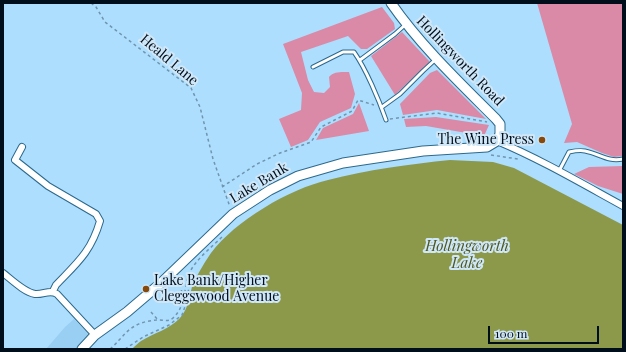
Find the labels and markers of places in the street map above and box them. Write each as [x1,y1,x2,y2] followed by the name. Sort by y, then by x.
[437,132,534,148] place label: The Wine Press
[537,135,547,145] marker: The Wine Press
[154,273,279,306] place label: Lake Bank/Higher Cleggswood Avenue
[141,284,151,294] marker: Lake Bank/Higher Cleggswood Avenue

